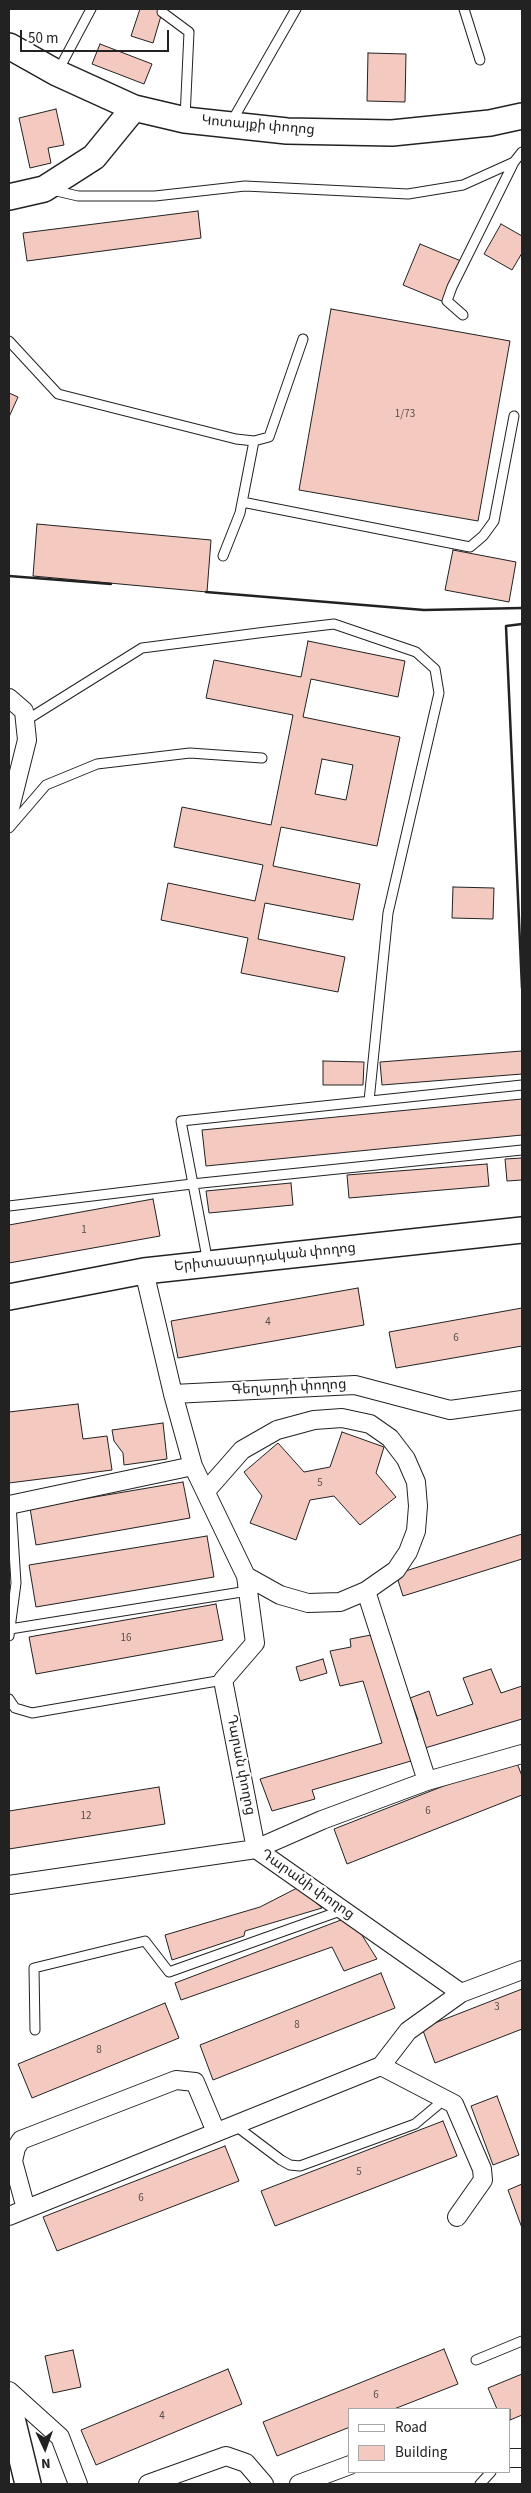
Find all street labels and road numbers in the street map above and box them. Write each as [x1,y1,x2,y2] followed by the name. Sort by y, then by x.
[201,113,315,139] street label: Կոտայքի փողոց
[173,1240,357,1276] street label: Երիտասարդական փողոց
[231,1377,347,1399] street label: Գեղարդի փողոց
[222,1713,258,1817] street label: Դարան փողոց
[257,1846,357,1924] street label: Դարանի փողոց

